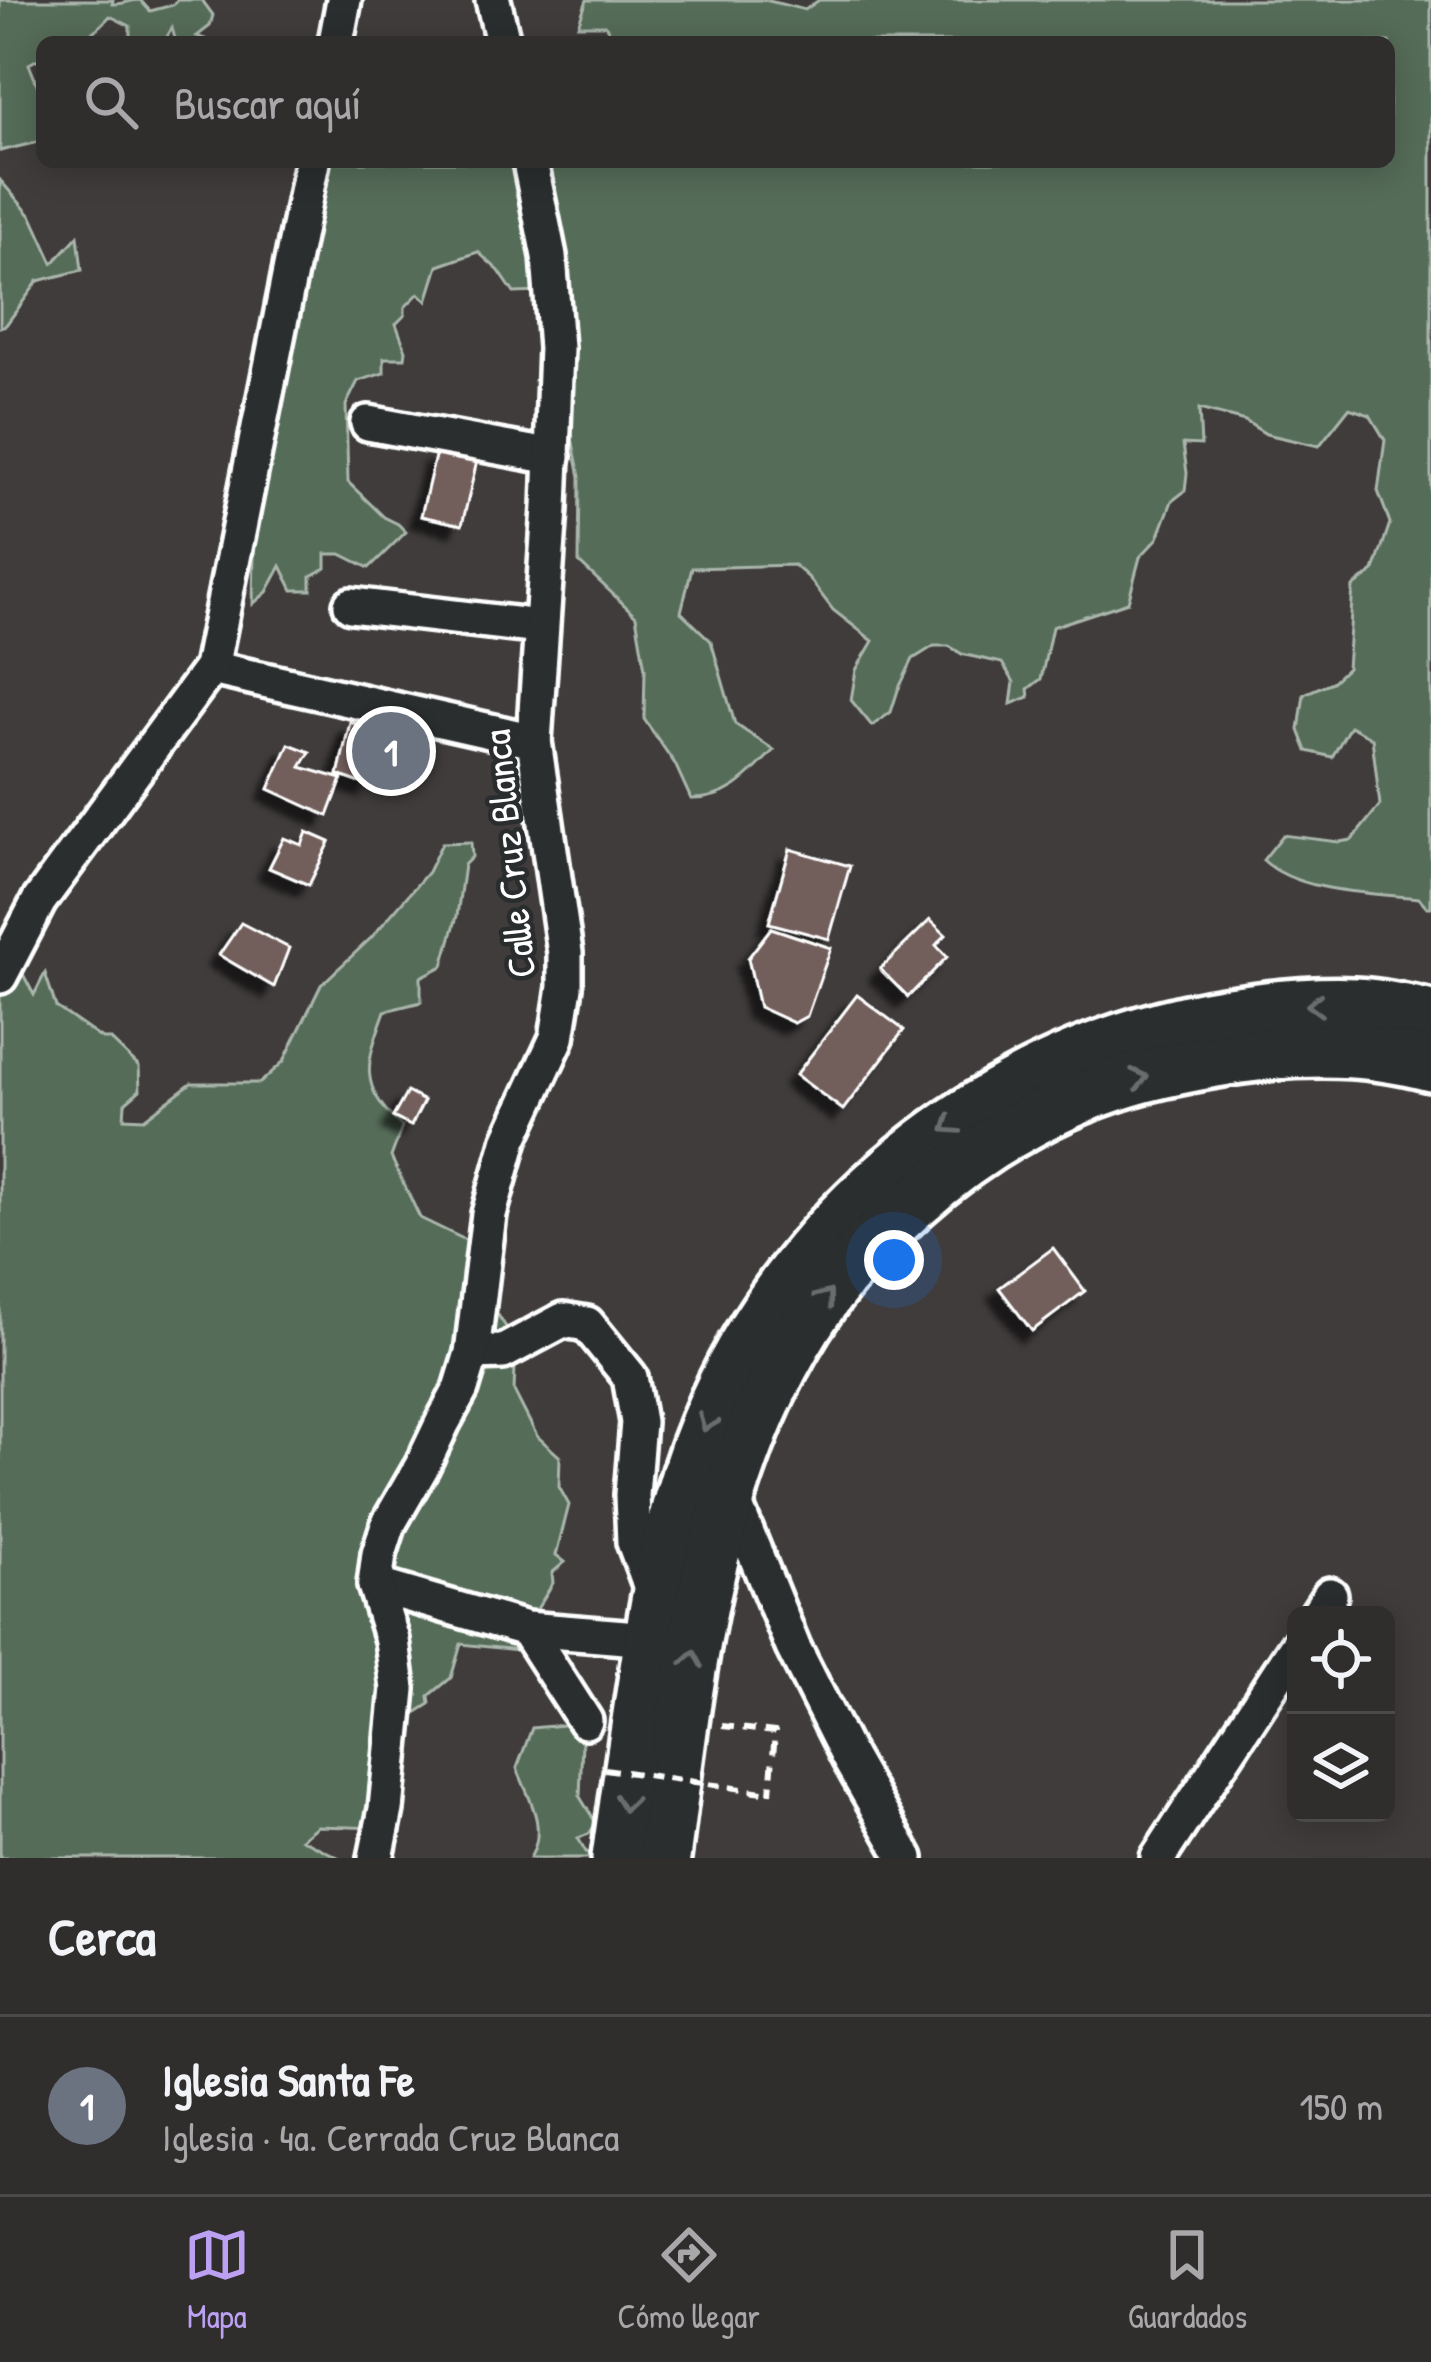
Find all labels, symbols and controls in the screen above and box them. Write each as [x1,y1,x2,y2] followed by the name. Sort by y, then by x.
[36,36,1395,168] search box
[78,69,144,135] icon: search
[174,72,361,133] text: Buscar aquí
[352,706,430,796] pin: 1
[469,727,547,981] street label: Calle Cruz Blanca
[1305,991,1324,1017] one-way arrow
[1130,1067,1150,1092] one-way arrow
[942,1111,964,1133] one-way arrow
[864,1230,924,1290] your location
[812,1289,834,1310] one-way arrow
[697,1411,721,1432] one-way arrow
[1287,1606,1395,1822] map controls
[1287,1606,1395,1714] button: locate
[679,1649,704,1669] one-way arrow
[1287,1714,1395,1822] button: layers
[613,1793,639,1813] one-way arrow
[48,1902,156,1971] text: Cerca
[162,2049,415,2110] text: Iglesia Santa Fe
[80,2079,94,2132] text: 1
[1299,2079,1383,2132] text: 150 m
[162,2110,619,2163] text: Iglesia · 4a. Cerrada Cruz Blanca
[184,2222,250,2338] tab: Mapa
[618,2222,760,2338] tab: Cómo llegar
[1128,2222,1247,2338] tab: Guardados

